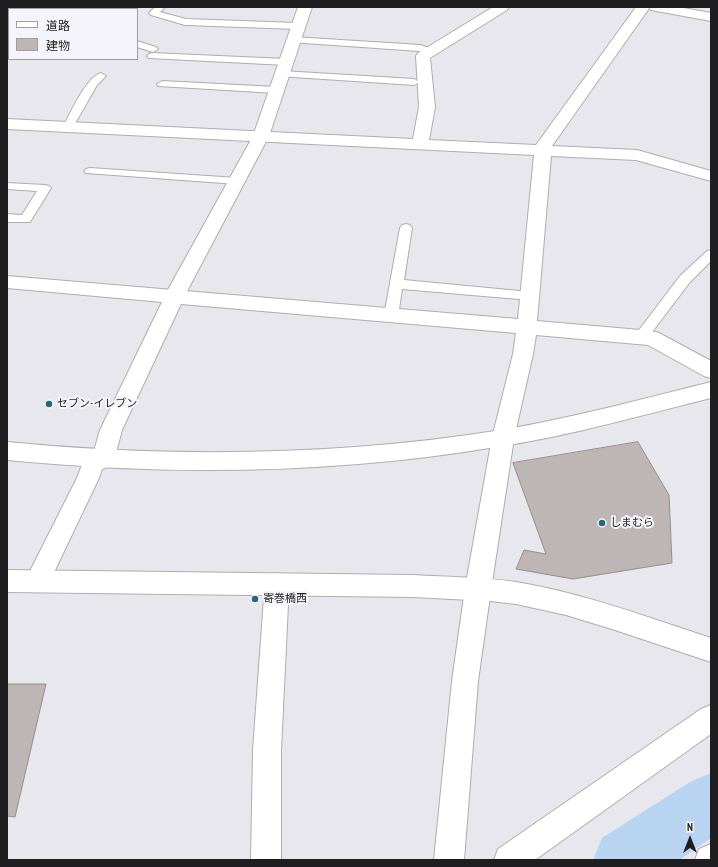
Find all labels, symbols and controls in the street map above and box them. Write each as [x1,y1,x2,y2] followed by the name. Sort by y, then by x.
[8,8,138,60] legend
[46,18,70,33] text: 道路
[46,38,70,53] text: 建物
[57,397,137,411] place label: セブン-イレブン
[44,399,54,409] marker: セブン-イレブン
[610,516,654,530] place label: しまむら
[597,518,607,528] marker: しまむら
[263,592,307,606] place label: 寄巻橋西
[250,594,260,604] marker: 寄巻橋西
[670,819,710,859] north arrow
[687,820,693,834] text: N

